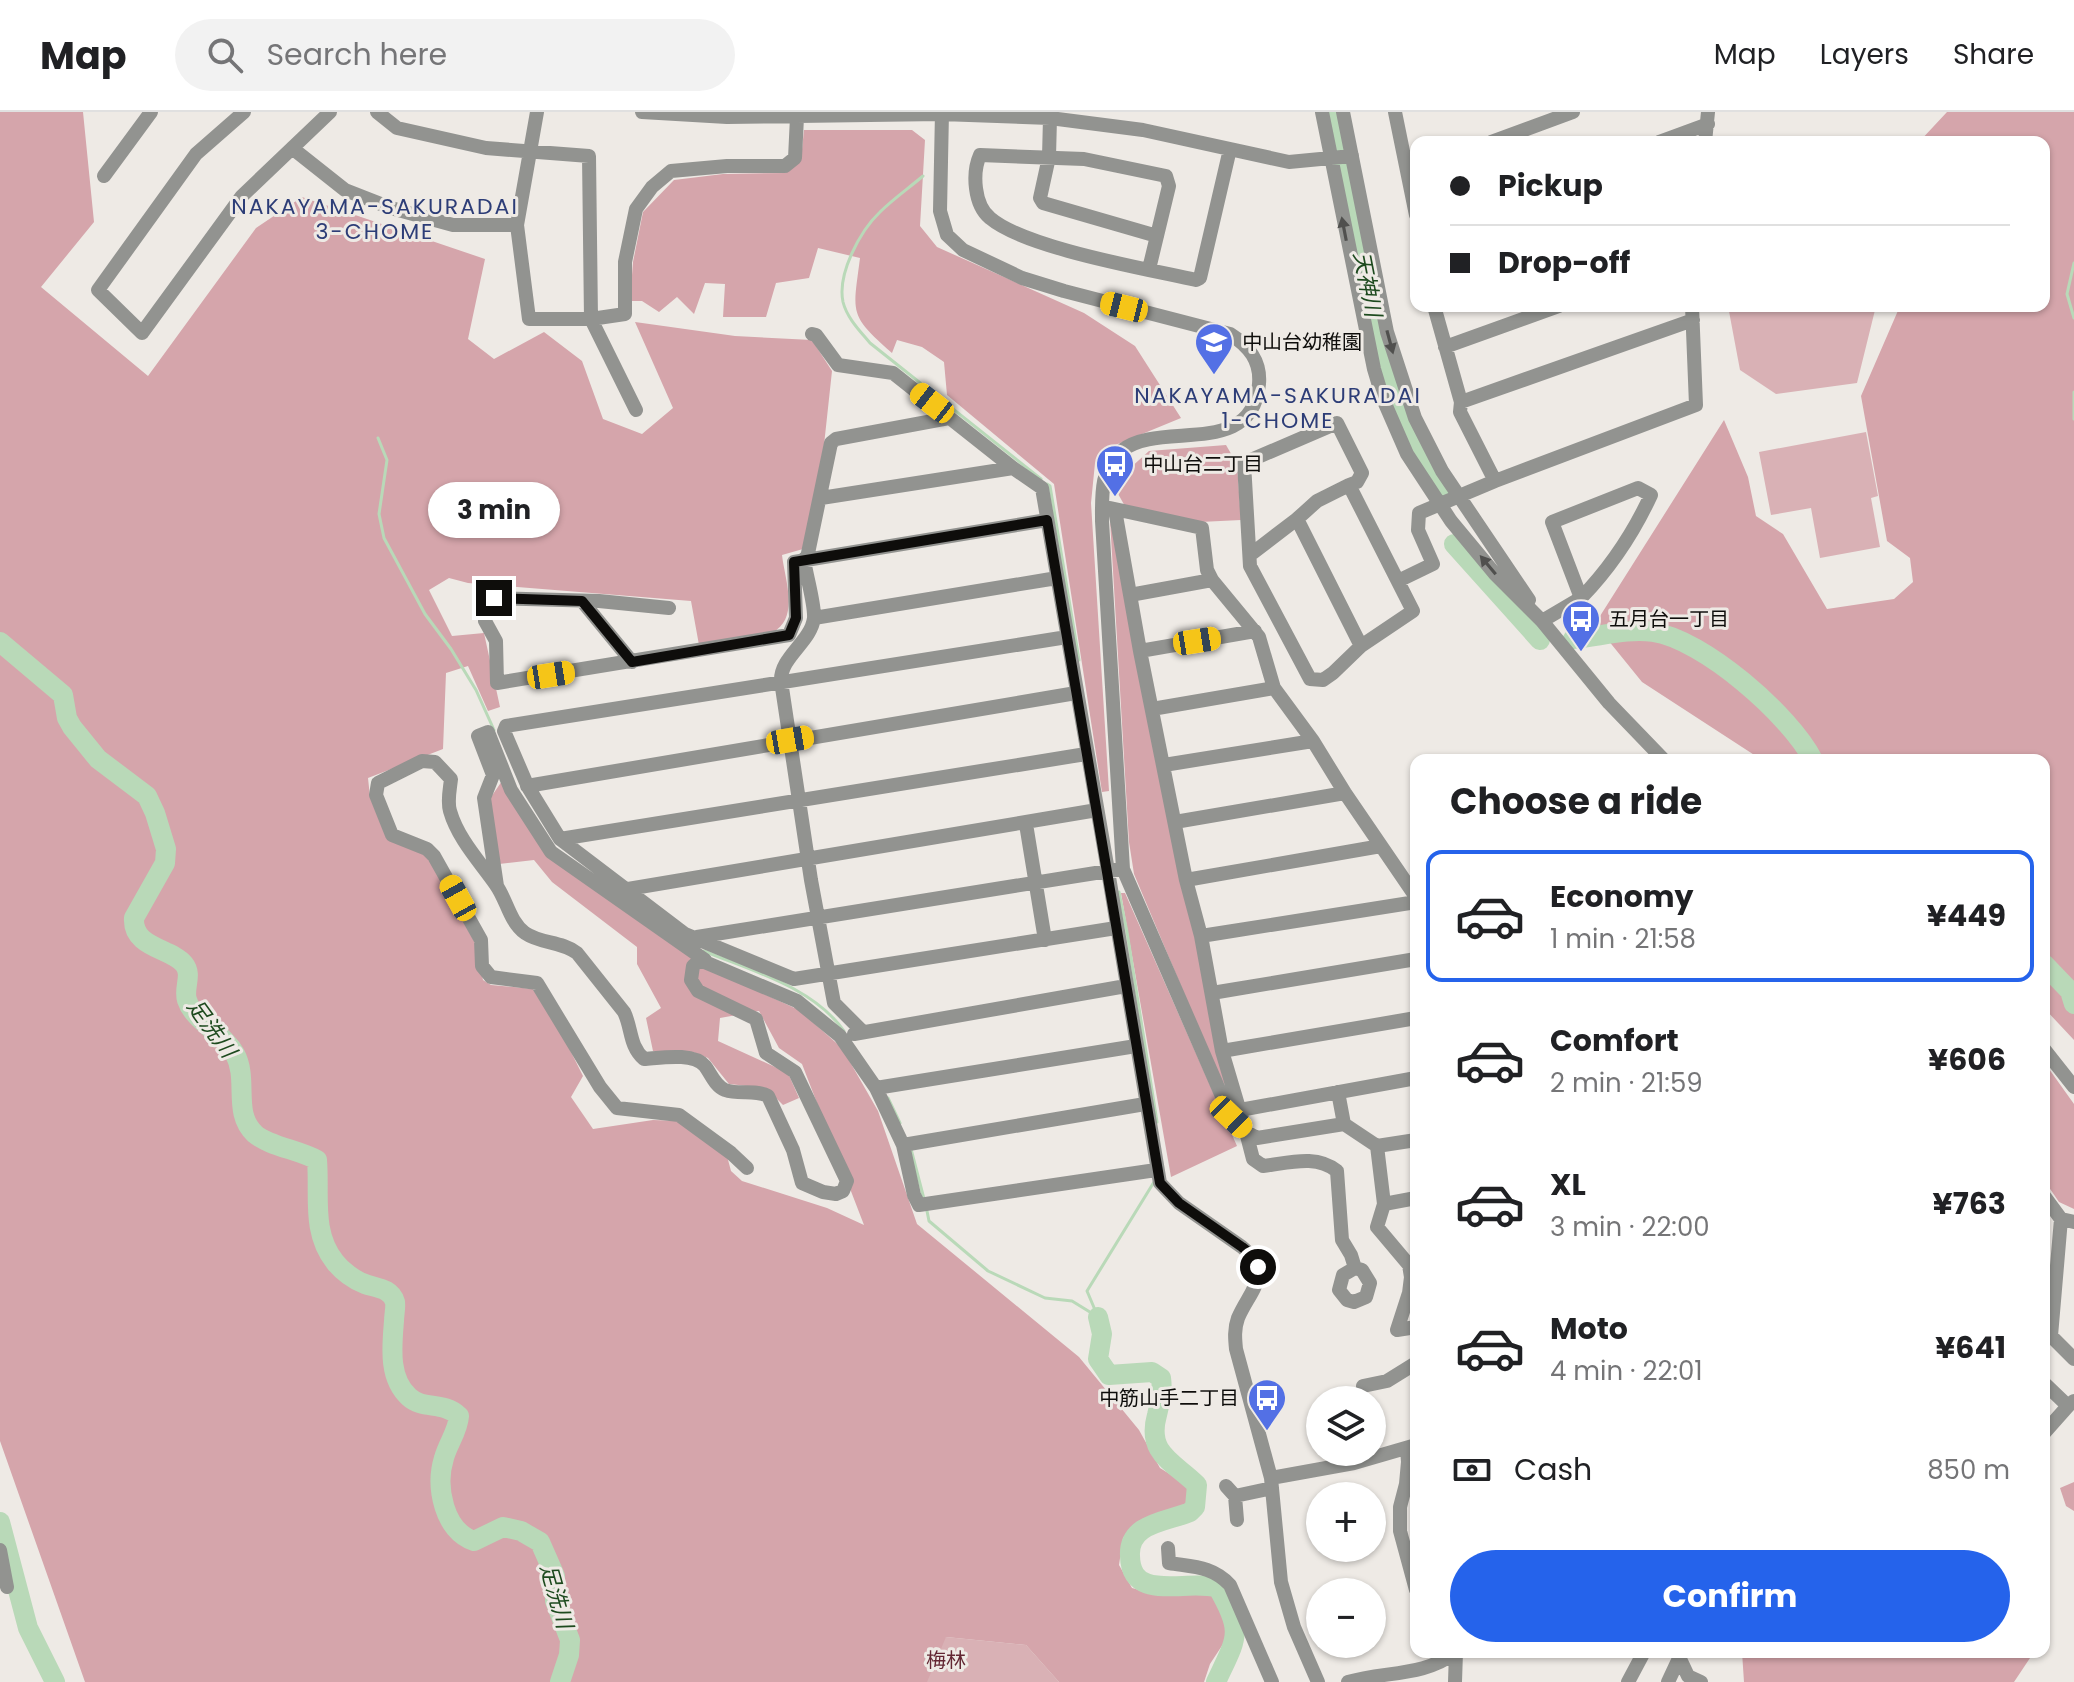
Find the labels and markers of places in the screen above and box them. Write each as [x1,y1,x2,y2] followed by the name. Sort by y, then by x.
[1193,321,1235,376] school or university icon: 中山台幼稚園
[1242,328,1362,356] place label: 中山台幼稚園
[1094,443,1136,498] bus stop icon: 中山台二丁目
[1143,450,1263,478] place label: 中山台二丁目
[1560,598,1602,653] bus stop icon: 五月台一丁目
[1609,605,1729,633] place label: 五月台一丁目
[1246,1377,1288,1432] bus stop icon: 中筋山手二丁目
[1099,1384,1239,1412] place label: 中筋山手二丁目

